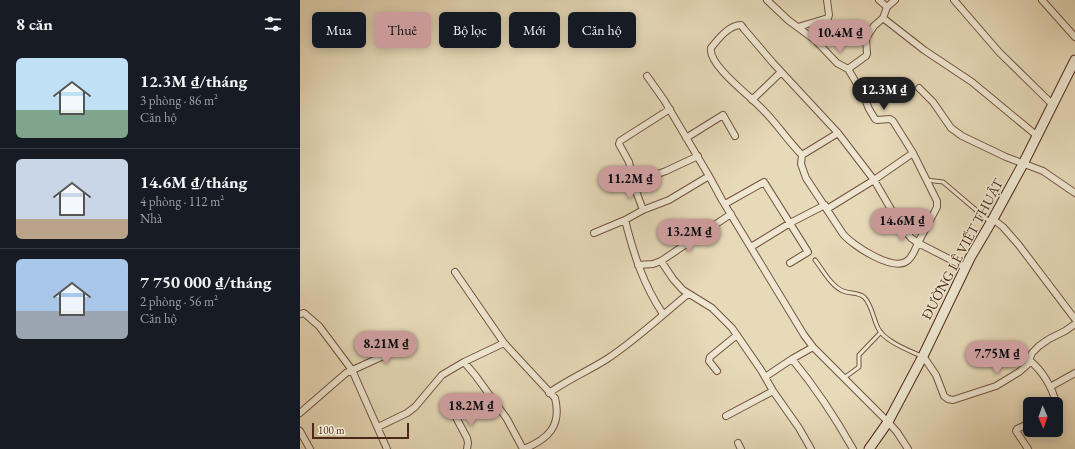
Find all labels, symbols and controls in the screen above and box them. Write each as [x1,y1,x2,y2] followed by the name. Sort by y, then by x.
[312,12,366,48] chip: Mua
[374,12,431,48] chip: Thuê
[439,12,501,48] chip: Bộ lọc
[509,12,560,48] chip: Mới
[568,12,636,48] chip: Căn hộ
[16,13,53,35] text: 8 căn
[262,13,284,35] icon: filters
[803,20,877,54] pin: 10.4M ₫
[817,24,863,41] text: 10.4M ₫
[140,70,247,92] text: 12.3M ₫/tháng
[48,74,96,122] icon: home
[847,77,921,111] pin: 12.3M ₫
[861,81,907,98] text: 12.3M ₫
[140,92,218,109] text: 3 phòng · 86 m²
[140,109,177,126] text: Căn hộ
[593,166,667,200] pin: 11.2M ₫
[607,170,653,187] text: 11.2M ₫
[140,171,247,193] text: 14.6M ₫/tháng
[48,175,96,223] icon: home
[917,175,1007,323] street label: ĐƯỜNG LÊ VIẾT THUẬT
[140,193,224,210] text: 4 phòng · 112 m²
[865,208,939,242] pin: 14.6M ₫
[140,210,162,227] text: Nhà
[879,212,925,229] text: 14.6M ₫
[652,219,726,253] pin: 13.2M ₫
[666,223,712,240] text: 13.2M ₫
[140,271,271,293] text: 7 750 000 ₫/tháng
[48,275,96,323] icon: home
[140,293,218,310] text: 2 phòng · 56 m²
[140,310,177,327] text: Căn hộ
[349,331,423,365] pin: 8.21M ₫
[363,335,409,352] text: 8.21M ₫
[960,341,1034,375] pin: 7.75M ₫
[974,345,1020,362] text: 7.75M ₫
[434,393,508,427] pin: 18.2M ₫
[448,397,494,414] text: 18.2M ₫
[1023,397,1063,437] north arrow
[1023,397,1063,437] map controls
[312,421,409,440] scale bar
[318,423,345,437] text: 100 m

